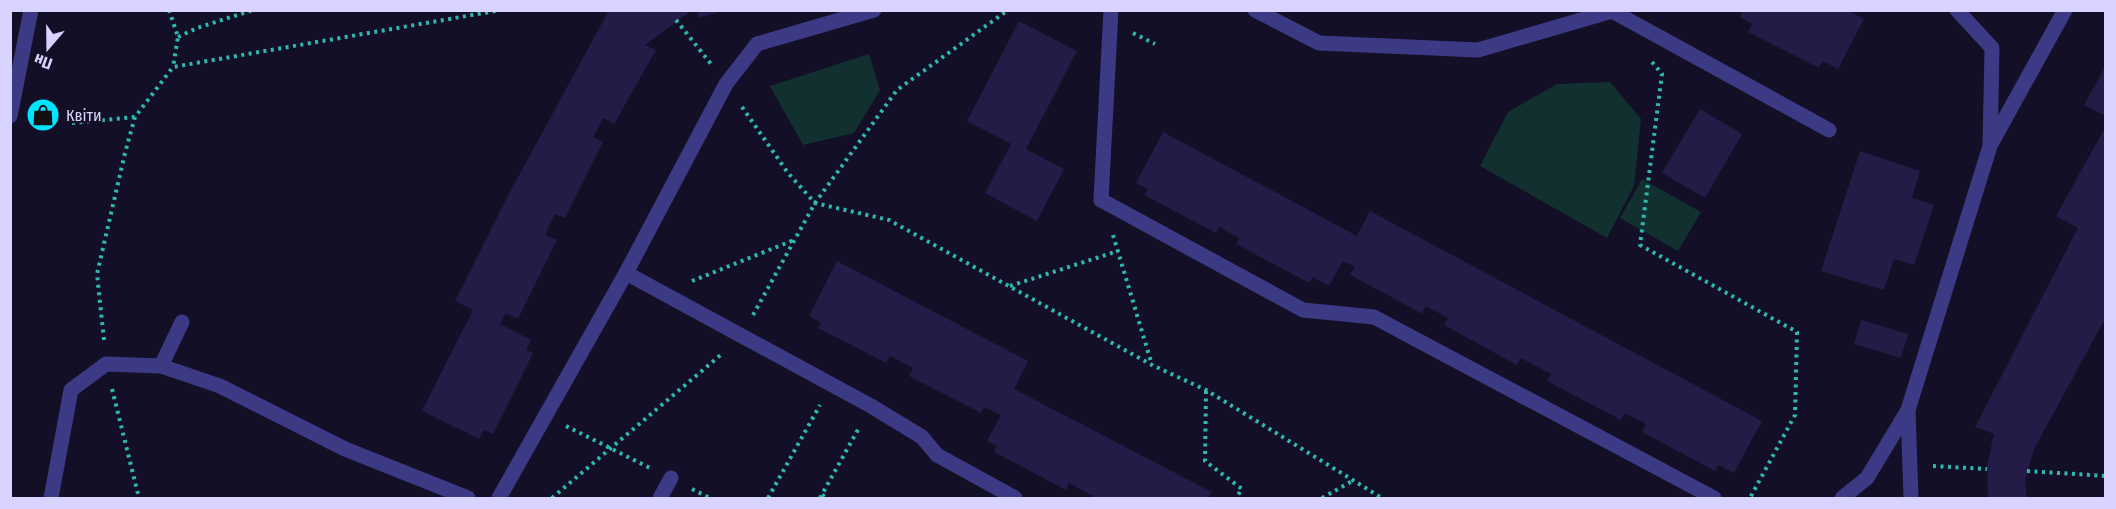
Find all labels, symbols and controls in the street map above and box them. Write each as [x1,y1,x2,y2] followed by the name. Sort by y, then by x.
[18,18,78,78] north arrow
[31,50,55,74] text: Пн
[25,97,61,133] shop icon: Квіти
[66,106,102,125] place label: Квіти

